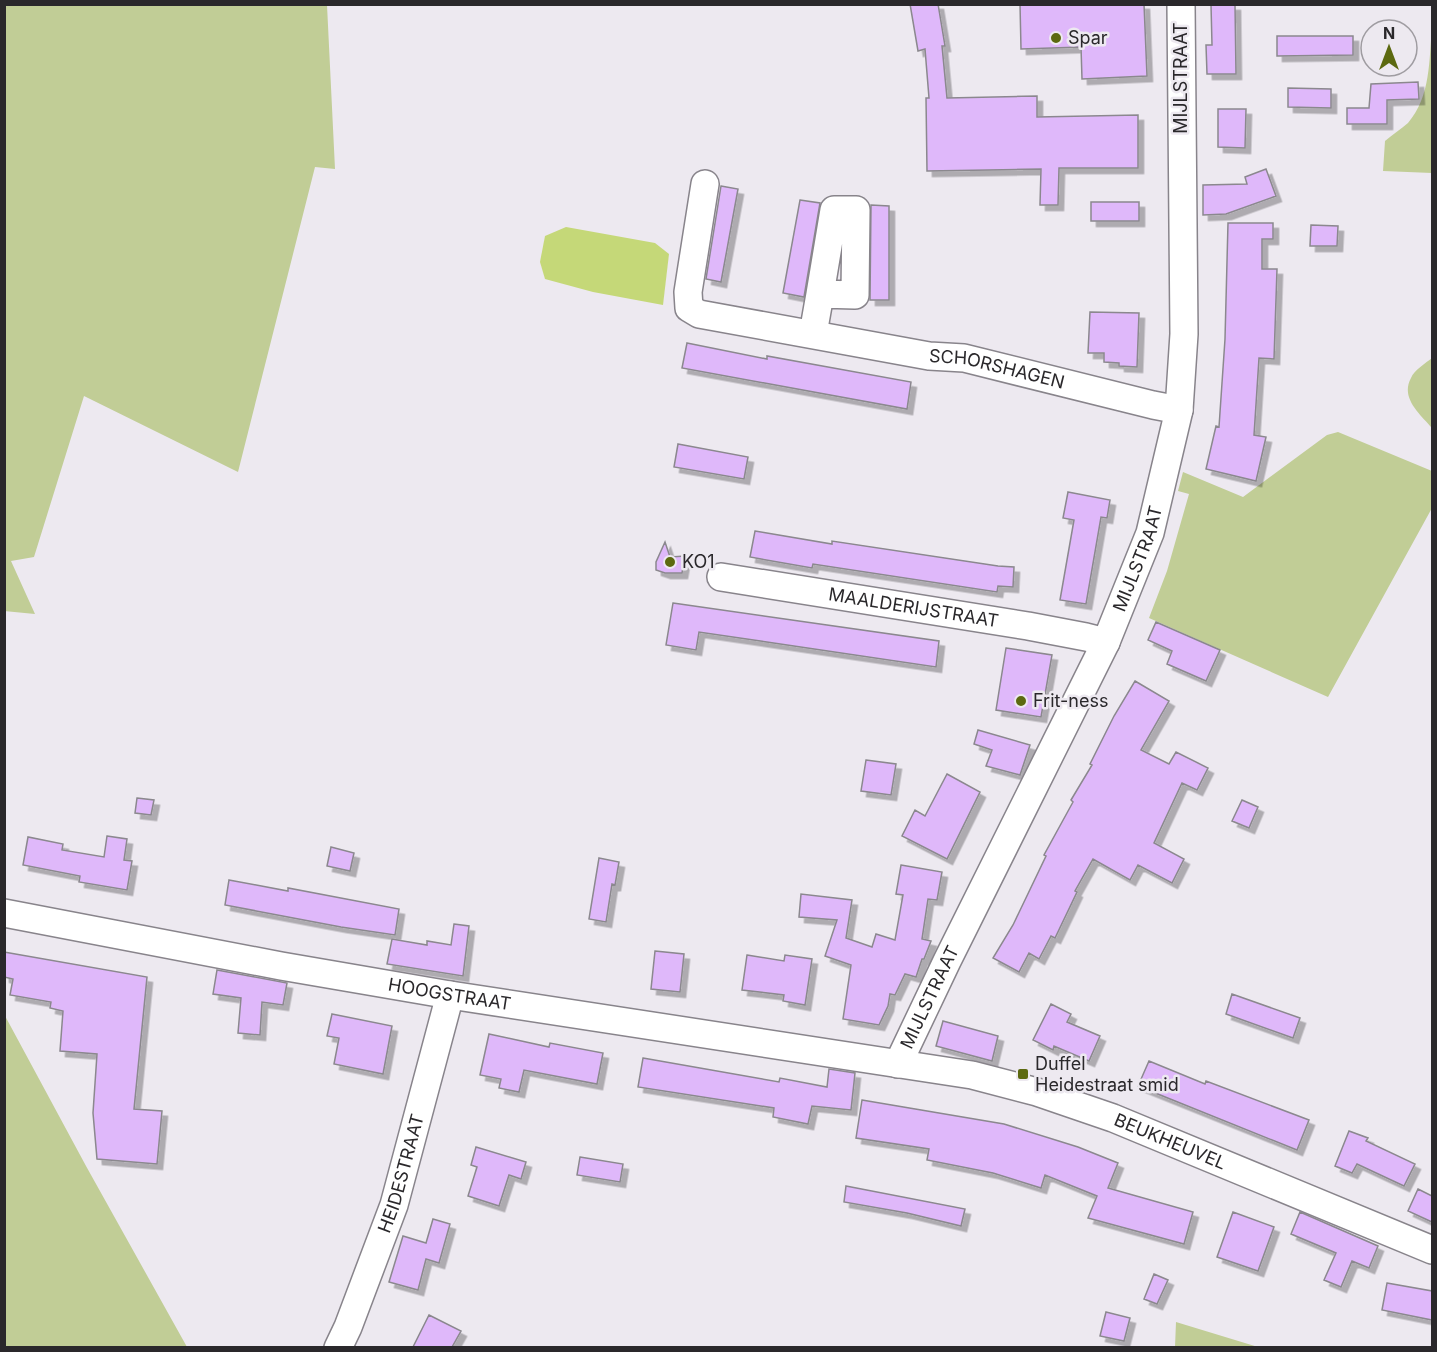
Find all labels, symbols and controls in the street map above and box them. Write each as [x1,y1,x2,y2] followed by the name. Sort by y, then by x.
[1359,18,1419,78] north arrow
[1170,22,1191,134] street label: MIJLSTRAAT
[1383,23,1395,43] text: N
[1068,27,1108,48] place label: Spar
[1049,31,1063,45] marker: Spar
[929,345,1067,393] street label: SCHORSHAGEN
[1108,503,1166,614] street label: MIJLSTRAAT
[682,551,715,572] place label: KO1
[663,555,677,569] marker: KO1
[827,583,1000,631] street label: MAALDERIJSTRAAT
[1033,690,1108,711] place label: Frit-ness
[1014,694,1028,708] marker: Frit-ness
[896,942,963,1052] street label: MIJLSTRAAT
[387,974,513,1014] street label: HOOGSTRAAT
[1035,1053,1179,1095] place label: Duffel Heidestraat smid
[1016,1067,1030,1081] marker: Duffel Heidestraat smid
[1111,1109,1229,1174] street label: BEUKHEUVEL
[373,1112,428,1236] street label: HEIDESTRAAT

